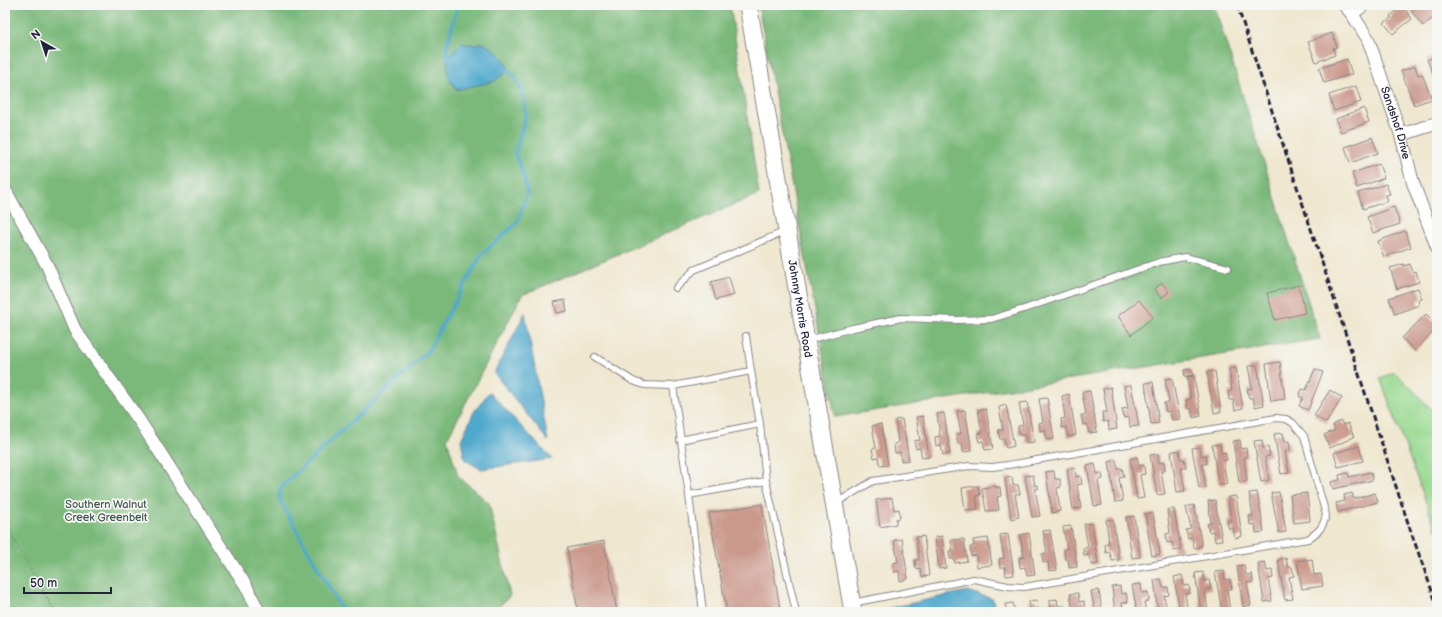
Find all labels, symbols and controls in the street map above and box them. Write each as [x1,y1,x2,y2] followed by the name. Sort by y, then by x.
[22,22,62,62] north arrow
[29,27,43,42] text: N
[1378,85,1413,161] street label: Sandshof Drive
[785,259,815,358] street label: Johnny Morris Road
[65,498,148,524] park label: Southern Walnut Creek Greenbelt
[24,569,111,595] scale bar
[30,576,57,591] text: 50 m

